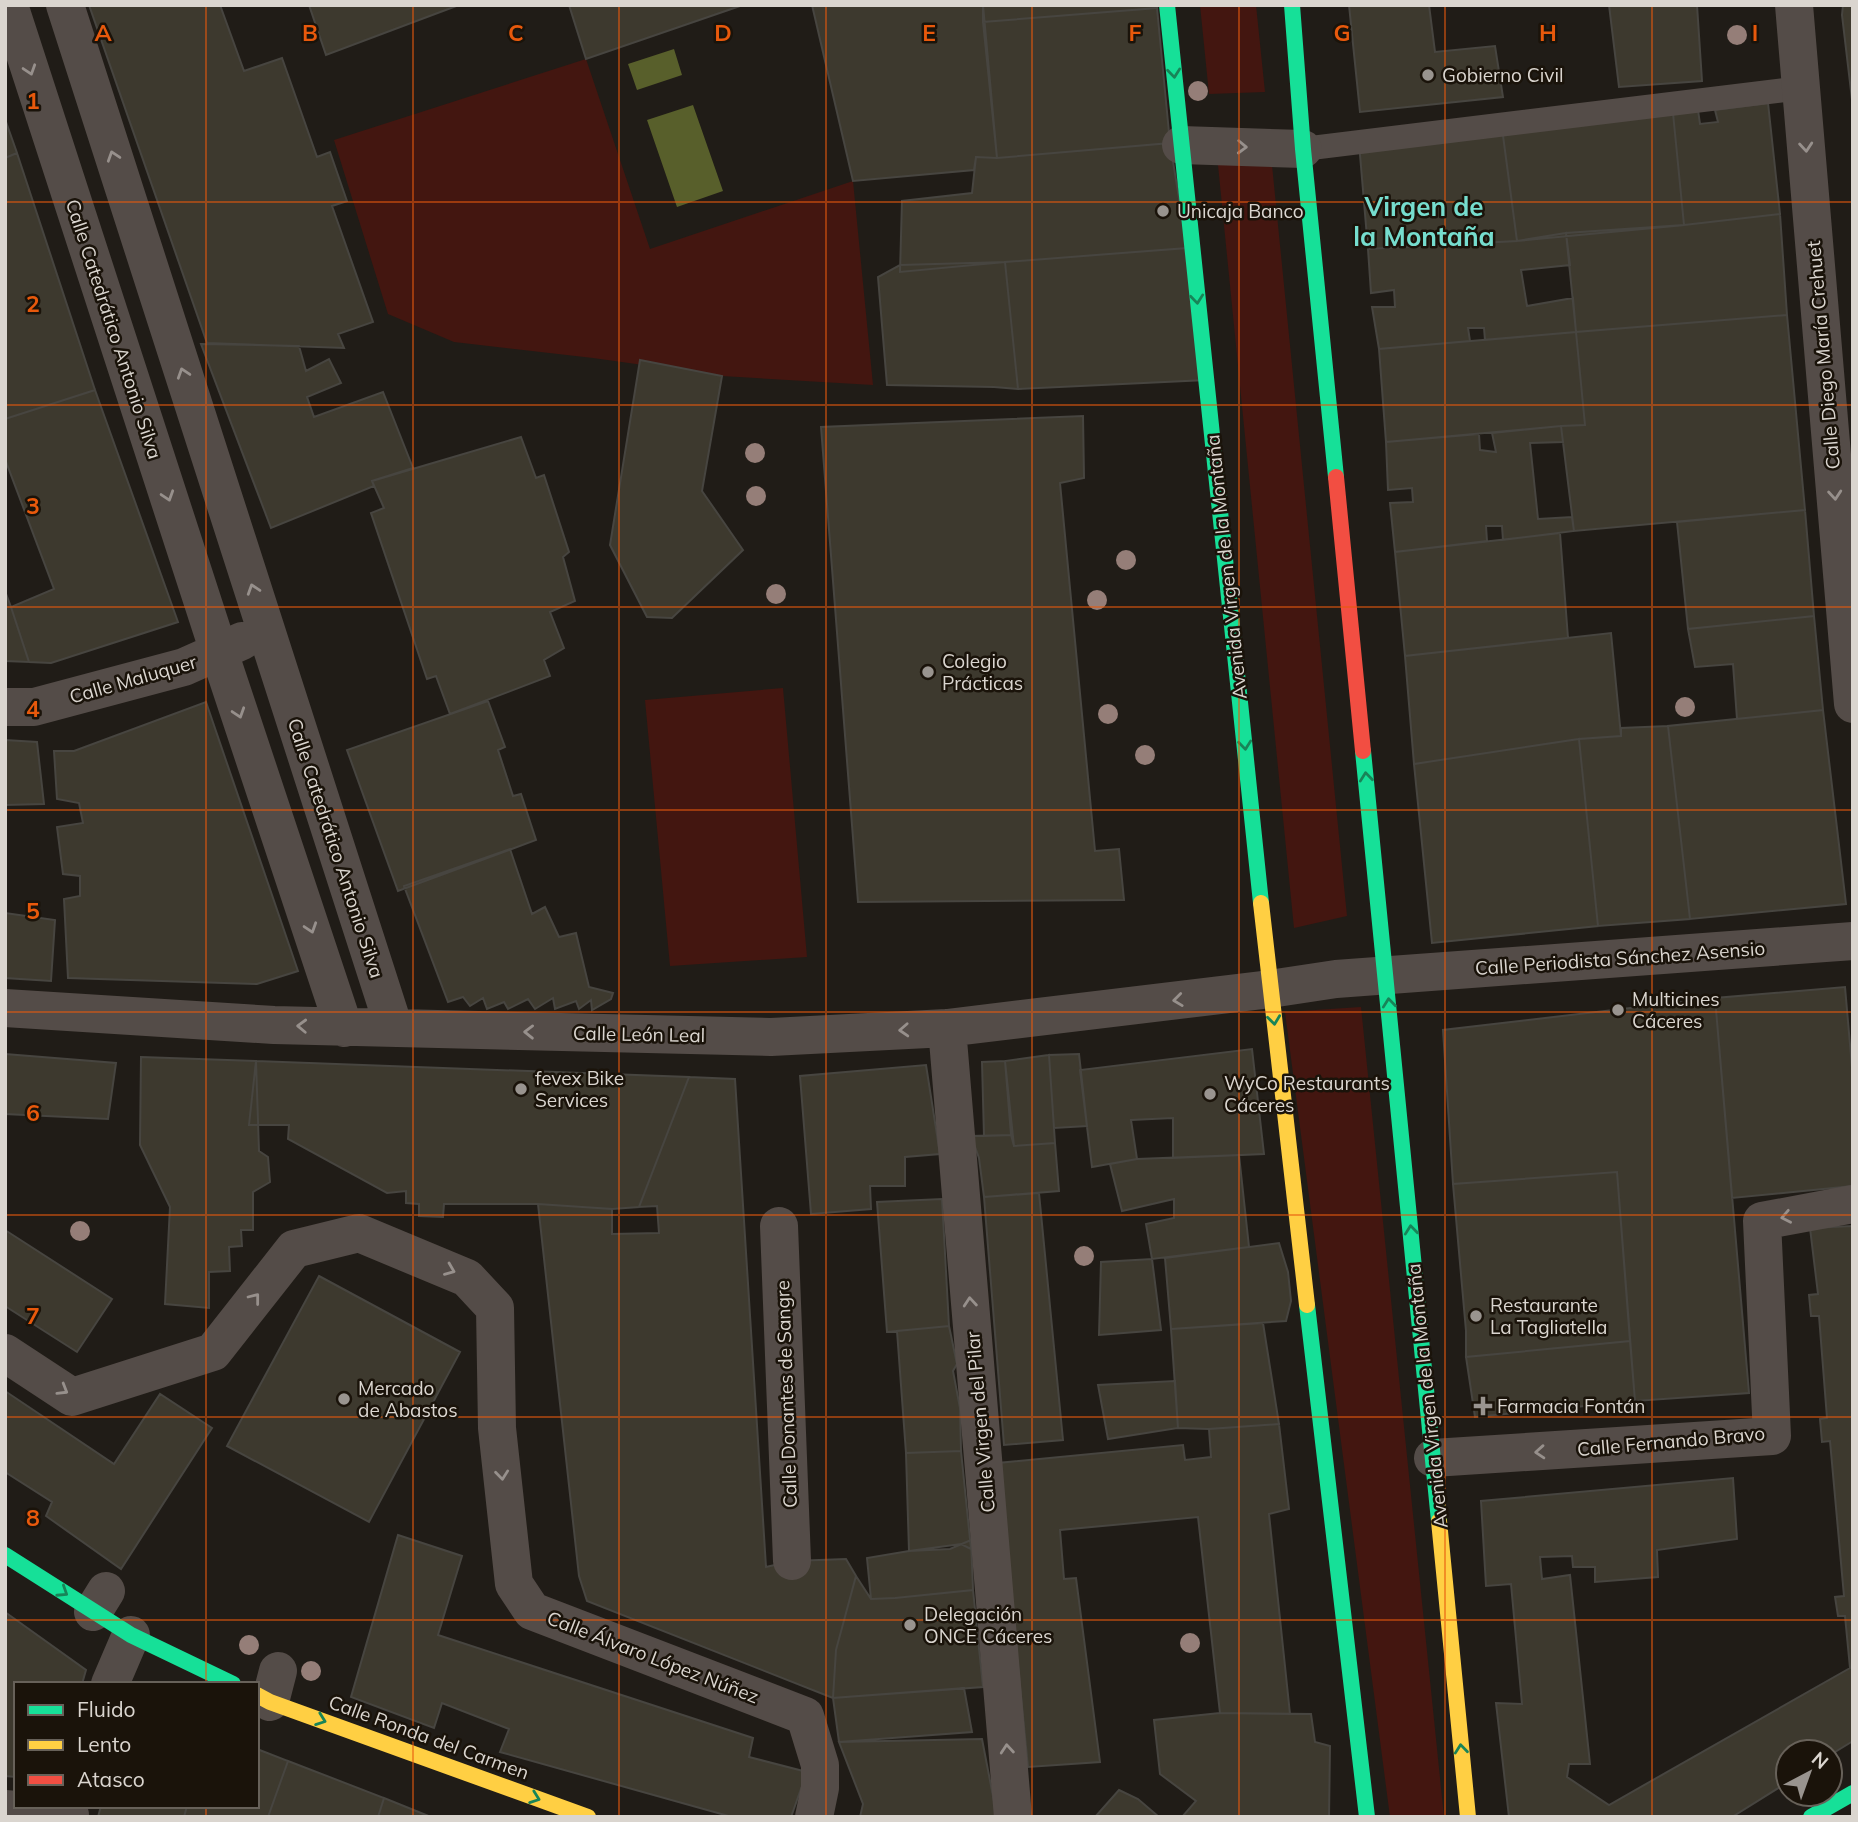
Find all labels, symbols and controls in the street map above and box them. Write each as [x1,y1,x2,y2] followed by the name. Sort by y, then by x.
[94,18,112,47] text: A
[302,18,318,47] text: B
[508,18,524,47] text: C
[714,18,732,47] text: D
[922,18,936,47] text: E
[1128,18,1142,47] text: F
[1333,18,1351,47] text: G
[1539,18,1557,47] text: H
[1752,18,1758,47] text: I
[1442,63,1564,87] place label: Gobierno Civil
[22,64,37,76] one-way arrow
[1166,67,1181,79] one-way arrow
[1420,67,1436,83] marker: Gobierno Civil
[26,86,40,115] text: 1
[1237,139,1248,155] one-way arrow
[1798,141,1813,152] one-way arrow
[107,151,122,163] one-way arrow
[1353,190,1495,253] district label: Virgen de la Montaña
[61,196,167,462] street label: Calle Catedrático Antonio Silva
[1177,199,1304,223] place label: Unicaja Banco
[1155,203,1171,219] marker: Unicaja Banco
[1801,239,1845,470] street label: Calle Diego María Crehuet
[26,289,40,318] text: 2
[1189,294,1204,305] one-way arrow
[177,367,191,380] one-way arrow
[1200,433,1252,701] street label: Avenida Virgen de la Montaña
[160,490,175,502] one-way arrow
[1827,490,1842,501] one-way arrow
[26,491,40,520] text: 3
[247,584,261,596] one-way arrow
[67,649,199,709] street label: Calle Maluquer
[942,649,1023,695] place label: Colegio Prácticas
[920,664,936,680] marker: Colegio Prácticas
[26,694,40,723] text: 4
[231,706,245,718] one-way arrow
[283,715,389,981] street label: Calle Catedrático Antonio Silva
[1237,740,1252,751] one-way arrow
[1359,771,1374,783] one-way arrow
[26,896,40,925] text: 5
[303,922,317,934] one-way arrow
[1474,936,1766,980] street label: Calle Periodista Sánchez Asensio
[1632,987,1720,1033] place label: Multicines Cáceres
[1173,993,1184,1008] one-way arrow
[1382,998,1397,1009] one-way arrow
[1610,1002,1626,1018] marker: Multicines Cáceres
[1266,1015,1281,1026] one-way arrow
[296,1019,307,1034] one-way arrow
[573,1021,705,1047] street label: Calle León Leal
[898,1023,909,1038] one-way arrow
[524,1024,535,1039] one-way arrow
[535,1066,624,1112] place label: fevex Bike Services
[1224,1071,1390,1117] place label: WyCo Restaurants Cáceres
[513,1081,529,1097] marker: fevex Bike Services
[1202,1086,1218,1102] marker: WyCo Restaurants Cáceres
[26,1098,40,1127] text: 6
[1780,1208,1792,1223] one-way arrow
[1404,1224,1419,1235] one-way arrow
[443,1262,455,1276] one-way arrow
[1401,1262,1453,1530] street label: Avenida Virgen de la Montaña
[770,1280,802,1508] street label: Calle Donantes de Sangre
[247,1293,260,1306] one-way arrow
[1490,1293,1607,1339] place label: Restaurante La Tagliatella
[963,1297,978,1308] one-way arrow
[26,1301,40,1330] text: 7
[1468,1308,1484,1324] marker: Restaurante La Tagliatella
[960,1330,1000,1514] street label: Calle Virgen del Pilar
[358,1376,458,1422] place label: Mercado de Abastos
[55,1382,68,1395] one-way arrow
[336,1391,352,1407] marker: Mercado de Abastos
[1497,1394,1645,1418] place label: Farmacia Fontán
[1475,1398,1491,1414] marker: Farmacia Fontán
[1576,1421,1766,1461] street label: Calle Fernando Bravo
[1534,1444,1545,1459] one-way arrow
[494,1470,509,1481] one-way arrow
[26,1503,40,1532] text: 8
[55,1583,68,1596] one-way arrow
[924,1602,1052,1648] place label: Delegación ONCE Cáceres
[544,1606,762,1709] street label: Calle Álvaro López Núñez
[902,1617,918,1633] marker: Delegación ONCE Cáceres
[14,1682,259,1808] legend
[326,1690,532,1784] street label: Calle Ronda del Carmen
[77,1696,136,1722] text: Fluido
[314,1712,326,1726] one-way arrow
[77,1731,131,1757] text: Lento
[1774,1738,1844,1808] north arrow
[1000,1743,1015,1754] one-way arrow
[1454,1743,1469,1755] one-way arrow
[1807,1746,1833,1774] text: N
[77,1766,145,1792] text: Atasco
[528,1789,540,1803] one-way arrow

